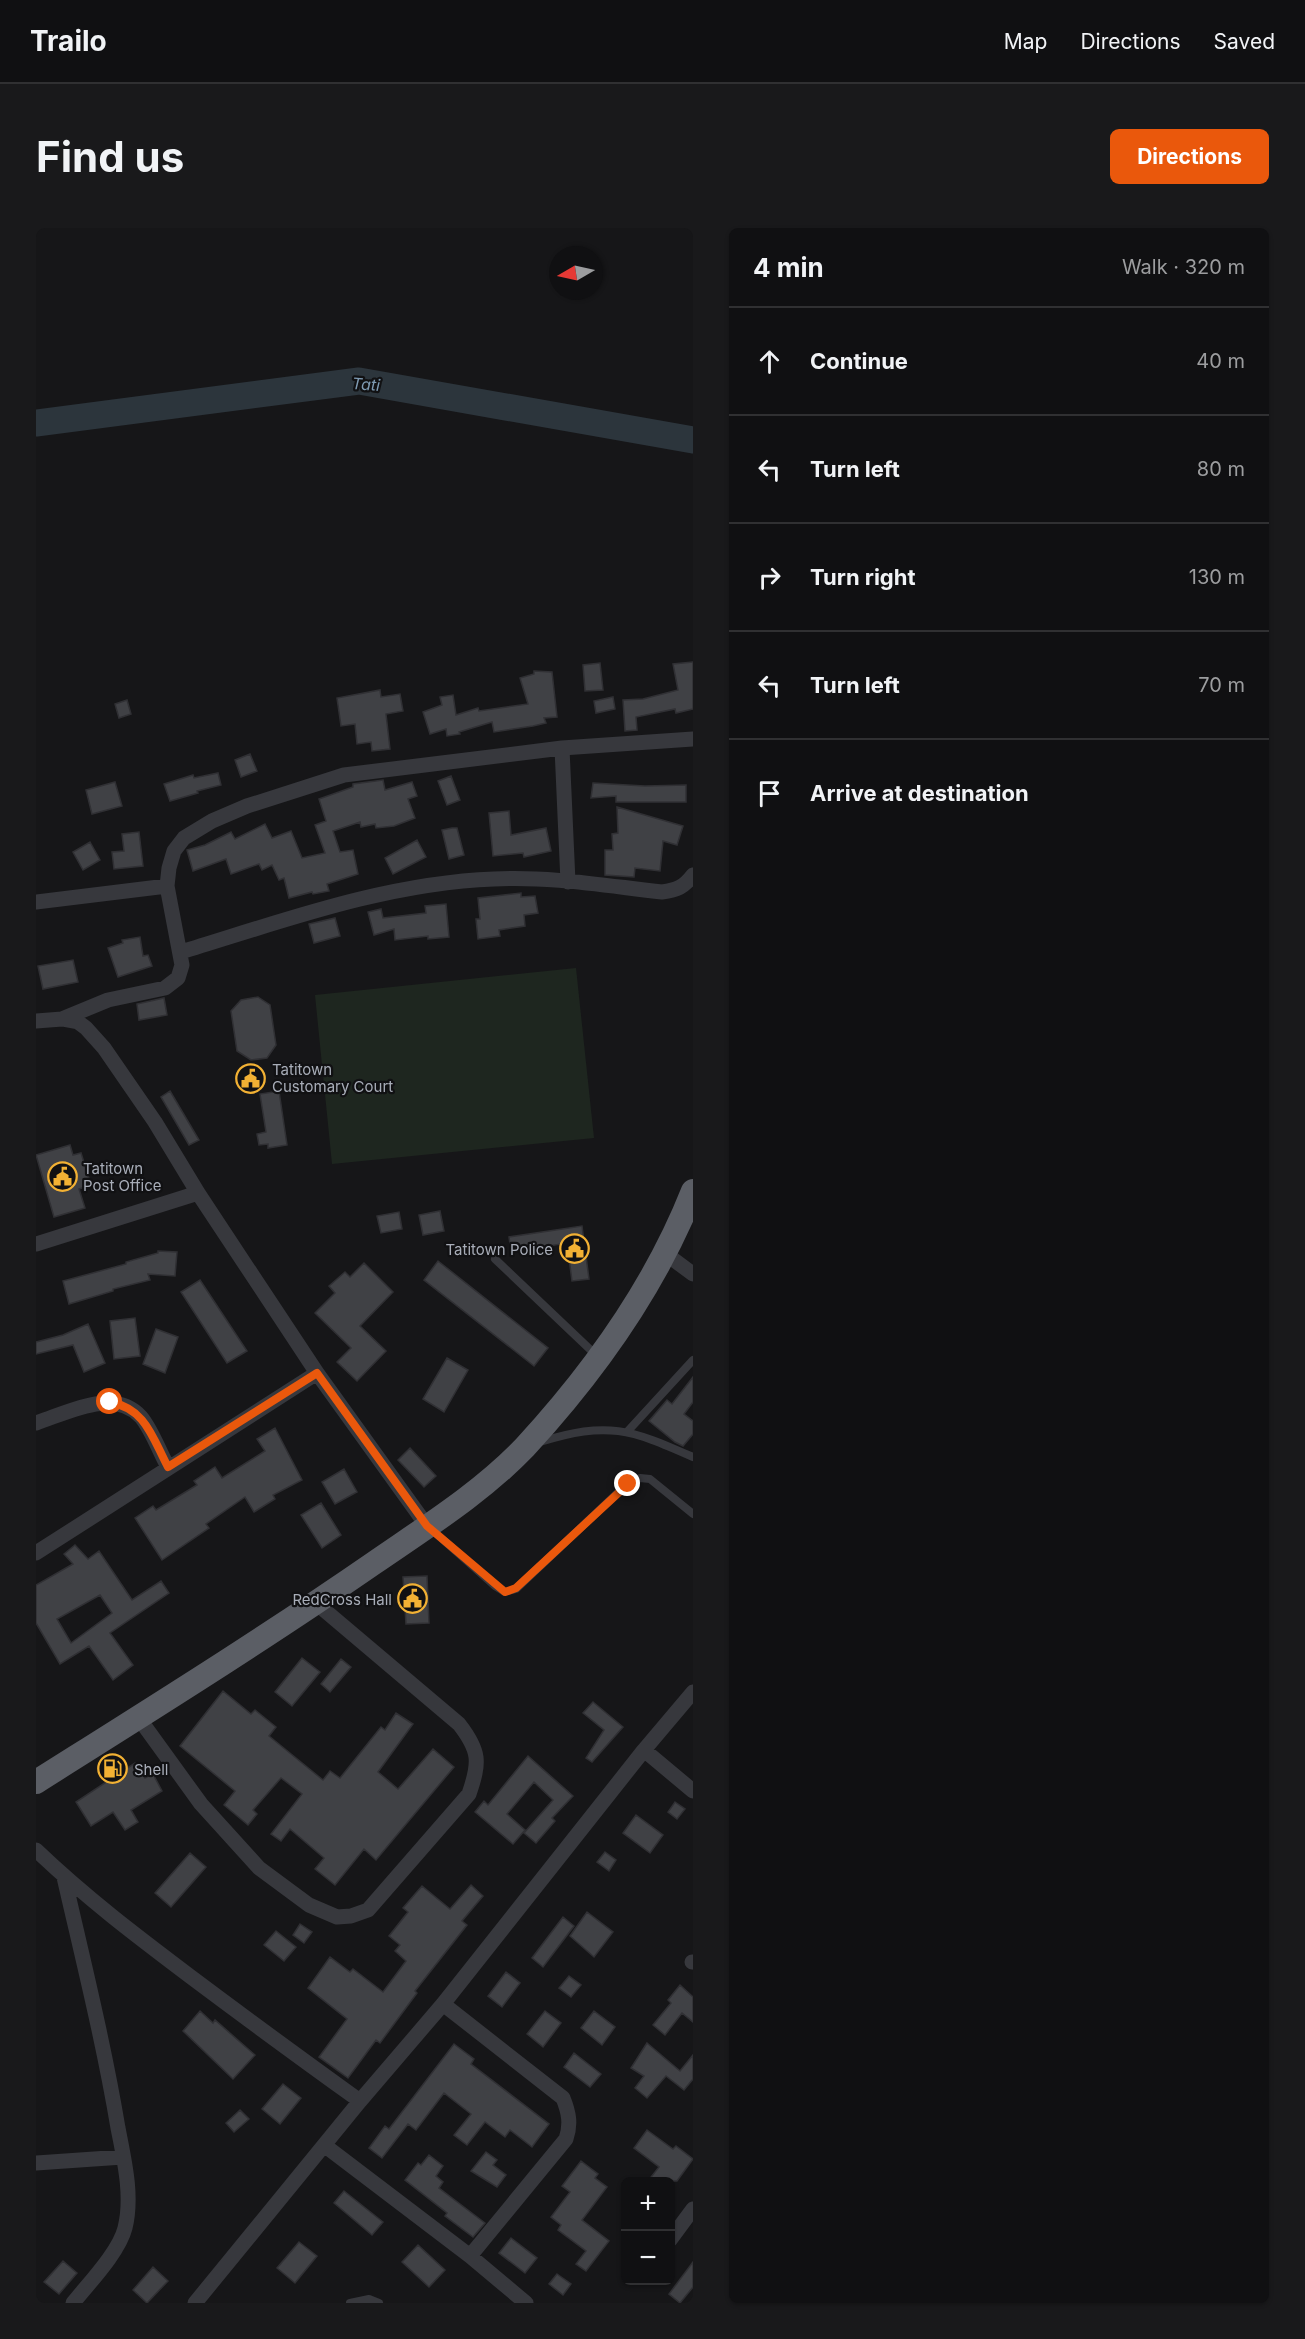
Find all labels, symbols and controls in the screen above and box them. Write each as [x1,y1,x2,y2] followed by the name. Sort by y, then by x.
[30,24,107,58] text: Trailo
[1004,29,1047,54] text: Map
[1080,29,1181,54] text: Directions
[1214,29,1275,54] text: Saved
[1110,129,1269,184] button: Directions
[36,131,184,182] text: Find us
[549,246,603,300] north arrow
[753,252,824,283] text: 4 min
[1122,255,1245,279] text: Walk · 320 m
[753,345,786,378] icon: ahead
[810,348,908,374] text: Continue
[1196,349,1245,373] text: 40 m
[351,373,382,395] water label: Tati
[753,453,786,486] icon: left
[810,456,900,482] text: Turn left
[1197,457,1245,481] text: 80 m
[753,561,786,594] icon: right
[810,564,916,590] text: Turn right
[1189,565,1245,589] text: 130 m
[753,669,786,702] icon: left
[810,672,900,698] text: Turn left
[1198,673,1245,697] text: 70 m
[753,777,786,810] icon: arrive
[810,780,1029,806] text: Arrive at destination
[272,1060,393,1096] place label: Tatitown Customary Court
[235,1062,267,1094] public building icon: Tatitown Customary Court
[83,1159,161,1195] place label: Tatitown Post Office
[46,1161,78,1193] public building icon: Tatitown Post Office
[558,1233,590,1265] public building icon: Tatitown Police
[446,1240,553,1259] place label: Tatitown Police
[96,1388,122,1414] route start
[614,1470,640,1496] route end
[397,1583,429,1615] public building icon: RedCross Hall
[292,1590,392,1609] place label: RedCross Hall
[97,1753,129,1785] fuel station icon: Shell
[134,1760,169,1779] place label: Shell
[621,2177,675,2285] map controls
[621,2177,675,2231] button: +
[621,2231,675,2285] button: −

